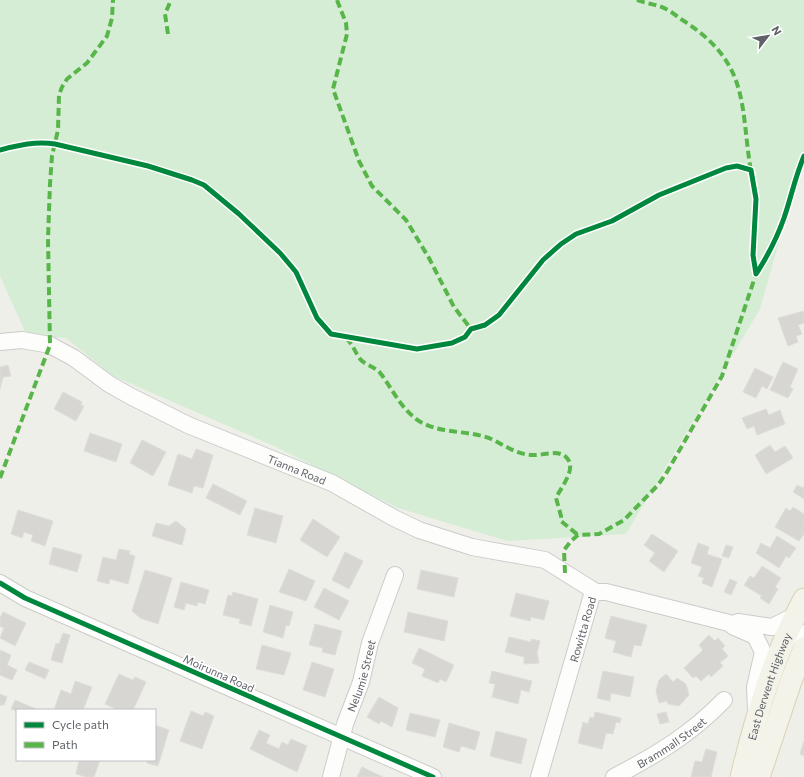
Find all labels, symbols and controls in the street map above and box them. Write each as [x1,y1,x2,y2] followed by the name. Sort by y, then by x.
[748,16,788,56] north arrow
[769,24,785,37] text: N
[266,451,328,487] street label: Tianna Road
[566,595,598,663] street label: Rowitta Road
[744,630,793,741] street label: East Derwent Highway
[344,637,377,713] street label: Nelumie Street
[181,651,257,695] street label: Moirunna Road
[16,709,156,761] legend
[634,714,709,770] street label: Brammall Street
[52,717,109,731] text: Cycle path
[52,737,78,751] text: Path

